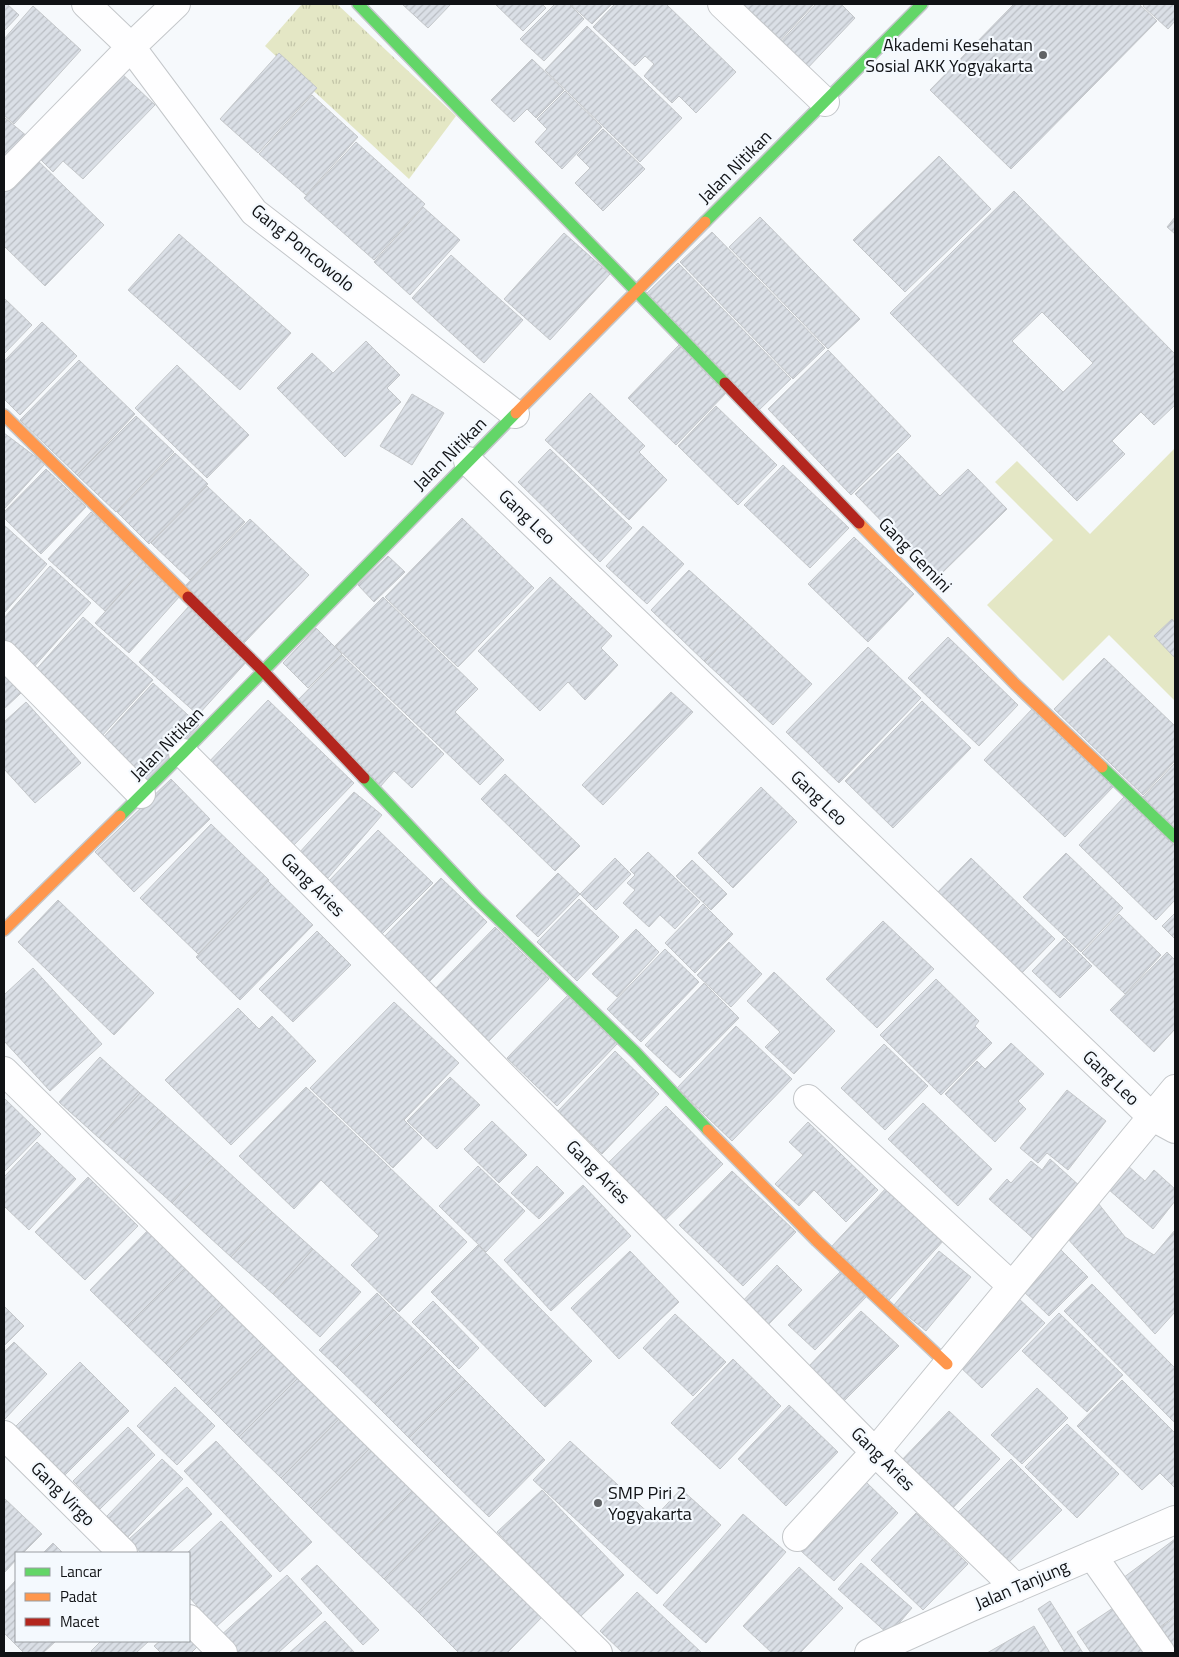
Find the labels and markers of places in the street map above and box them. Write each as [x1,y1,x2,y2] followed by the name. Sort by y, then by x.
[865,31,1033,79] place label: Akademi Kesehatan Sosial AKK Yogyakarta
[1037,49,1049,61] marker: Akademi Kesehatan Sosial AKK Yogyakarta
[608,1479,692,1527] place label: SMP Piri 2 Yogyakarta
[592,1497,604,1509] marker: SMP Piri 2 Yogyakarta

